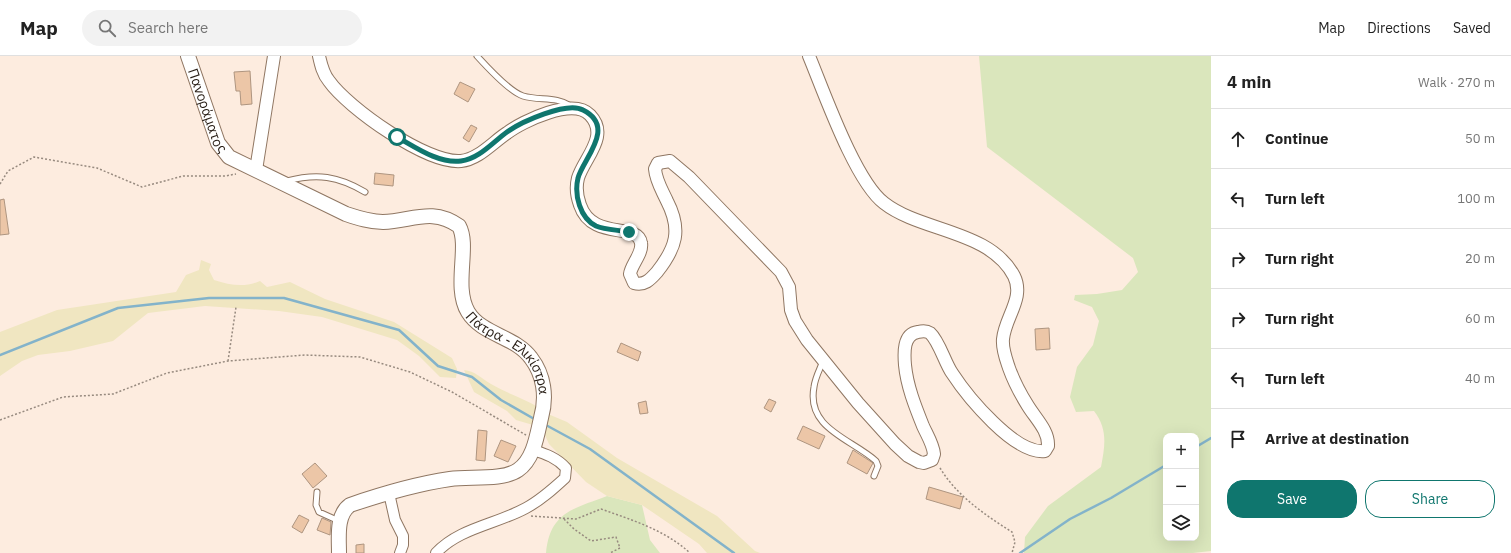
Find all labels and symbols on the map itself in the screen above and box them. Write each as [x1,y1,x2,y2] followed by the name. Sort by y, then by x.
[184,66,232,157] street label: Πανοράματος
[388,128,406,146] route start
[620,223,638,241] route end
[462,308,553,395] street label: Πάτρα - Ελικίστρα

